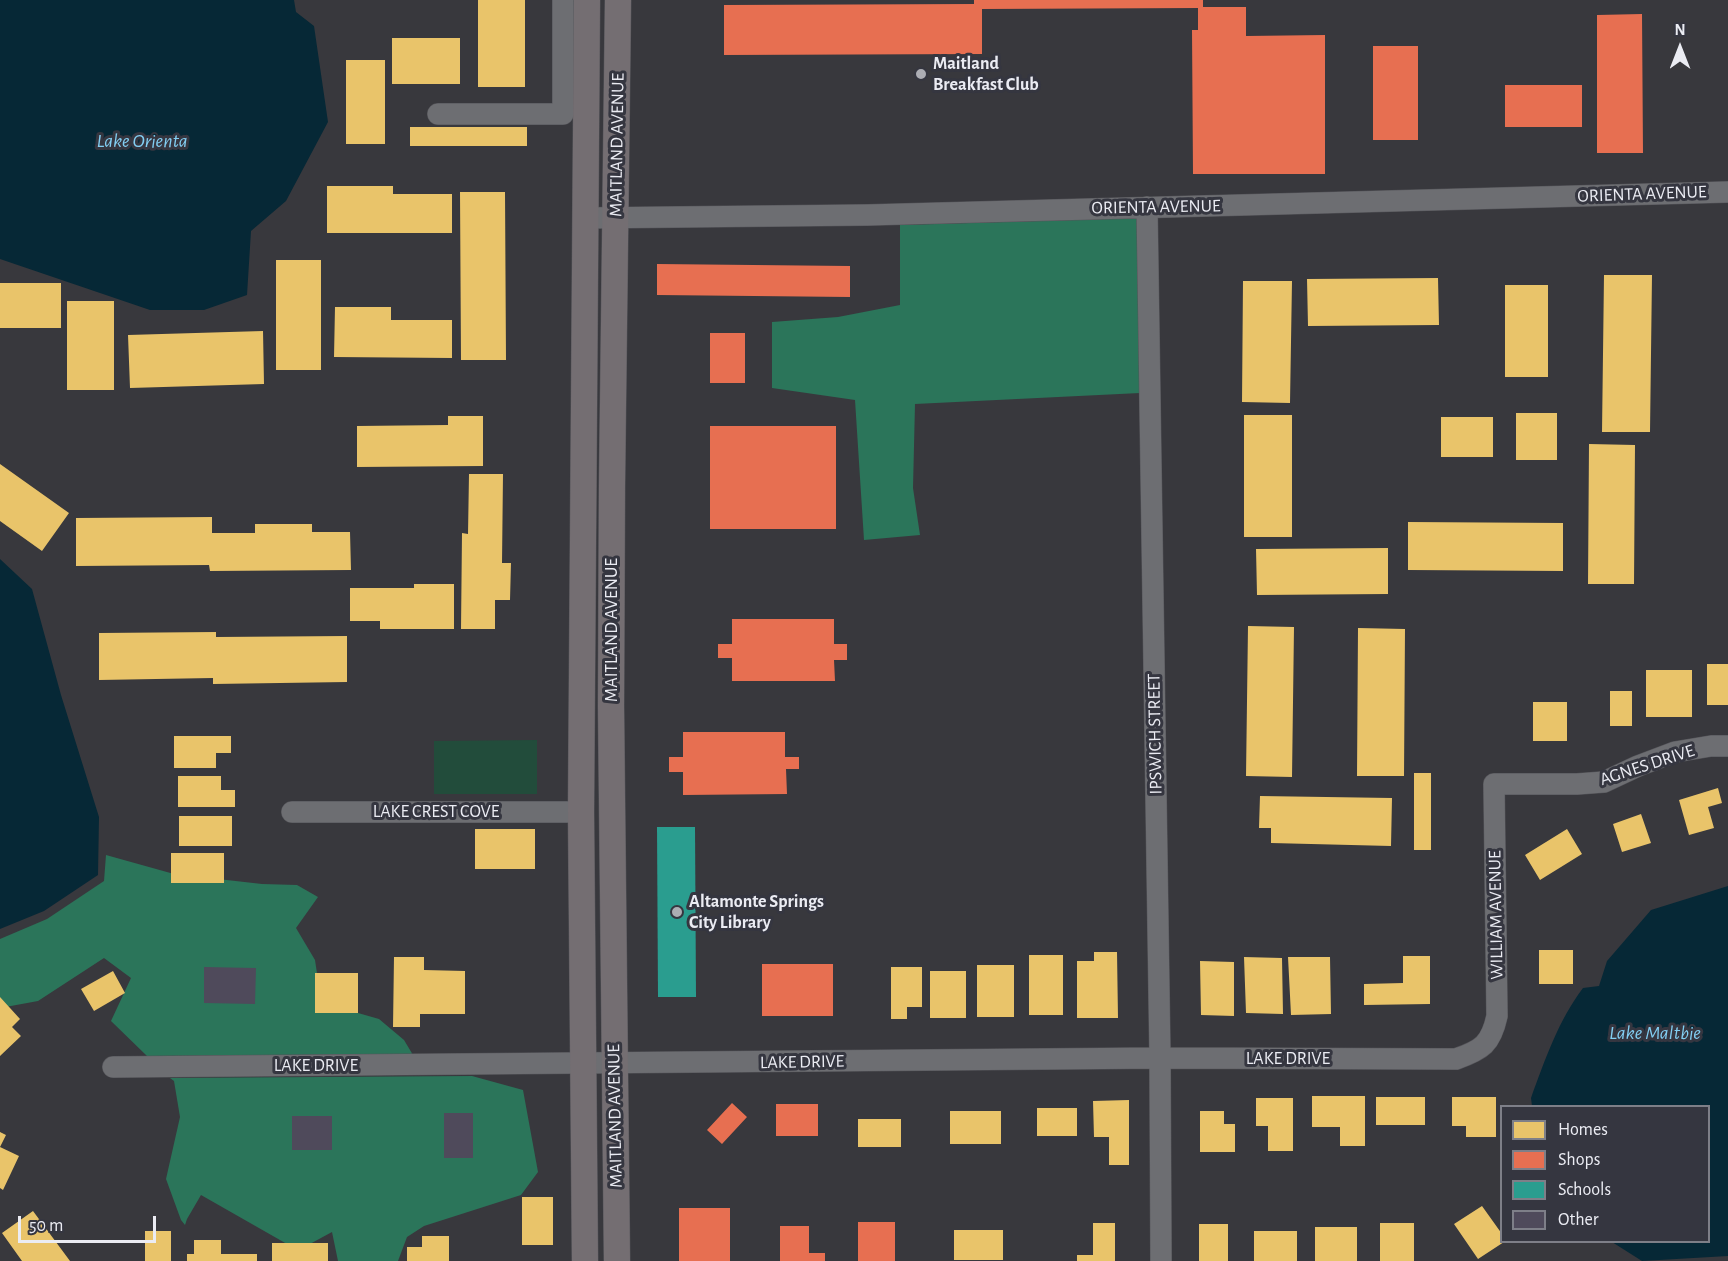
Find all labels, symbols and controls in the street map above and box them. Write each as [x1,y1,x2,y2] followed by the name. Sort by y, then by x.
[1650,18,1710,78] north arrow
[1674,22,1686,38] text: N
[933,53,1039,96] place label: Maitland Breakfast Club
[914,67,928,81] marker: Maitland Breakfast Club
[605,73,629,217] street label: MAITLAND AVENUE
[96,129,188,153] water label: Lake Orienta
[1577,181,1707,207] street label: ORIENTA AVENUE
[1091,195,1221,219] street label: ORIENTA AVENUE
[601,558,623,702] street label: MAITLAND AVENUE
[1143,673,1167,795] street label: IPSWICH STREET
[1597,740,1697,790] street label: AGNES DRIVE
[373,801,499,823] street label: LAKE CREST COVE
[1484,850,1508,980] street label: WILLIAM AVENUE
[689,891,824,934] place label: Altamonte Springs City Library
[670,905,684,919] marker: Altamonte Springs City Library
[1609,1021,1701,1045] water label: Lake Maltbie
[603,1044,627,1188] street label: MAITLAND AVENUE
[1246,1048,1330,1070] street label: LAKE DRIVE
[760,1050,844,1074] street label: LAKE DRIVE
[274,1055,358,1077] street label: LAKE DRIVE
[1500,1105,1710,1243] legend
[1558,1121,1608,1139] text: Homes
[1558,1151,1600,1169] text: Shops
[1558,1181,1611,1199] text: Schools
[21,1204,159,1242] scale bar
[1558,1211,1599,1229] text: Other
[29,1217,63,1235] text: 50 m

